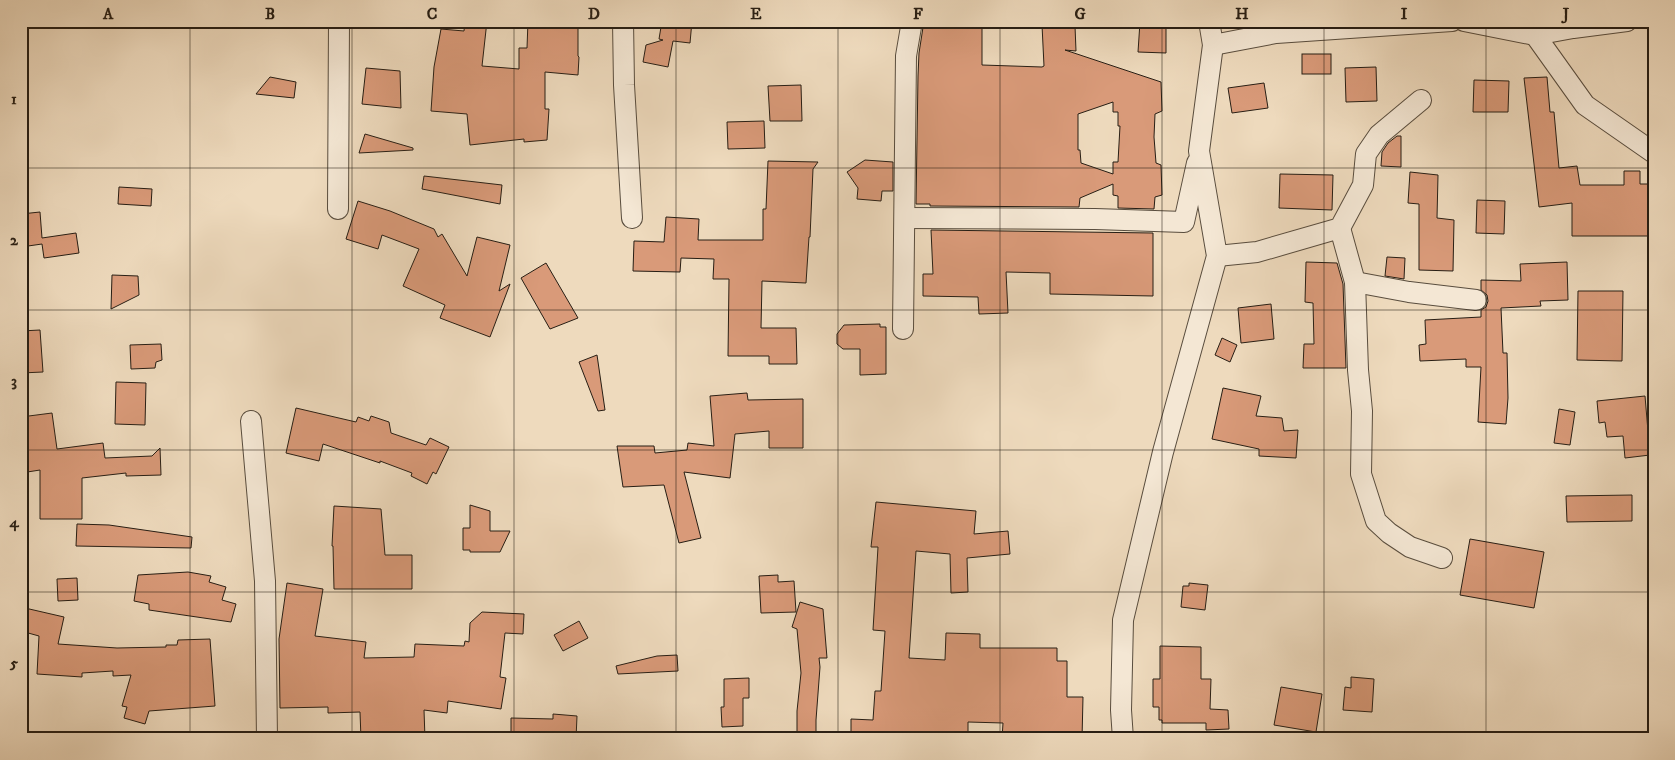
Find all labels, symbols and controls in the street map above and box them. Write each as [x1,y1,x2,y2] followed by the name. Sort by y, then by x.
[102,4,114,24] text: A
[265,4,275,24] text: B
[427,4,437,24] text: C
[588,4,600,24] text: D
[750,4,762,24] text: E
[913,4,923,24] text: F
[1074,4,1086,24] text: G
[1235,4,1249,24] text: H
[1401,4,1408,24] text: I
[1561,4,1570,24] text: J
[11,89,17,109] text: 1
[10,230,19,250] text: 2
[11,371,17,391] text: 3
[8,512,19,532] text: 4
[9,653,18,673] text: 5

